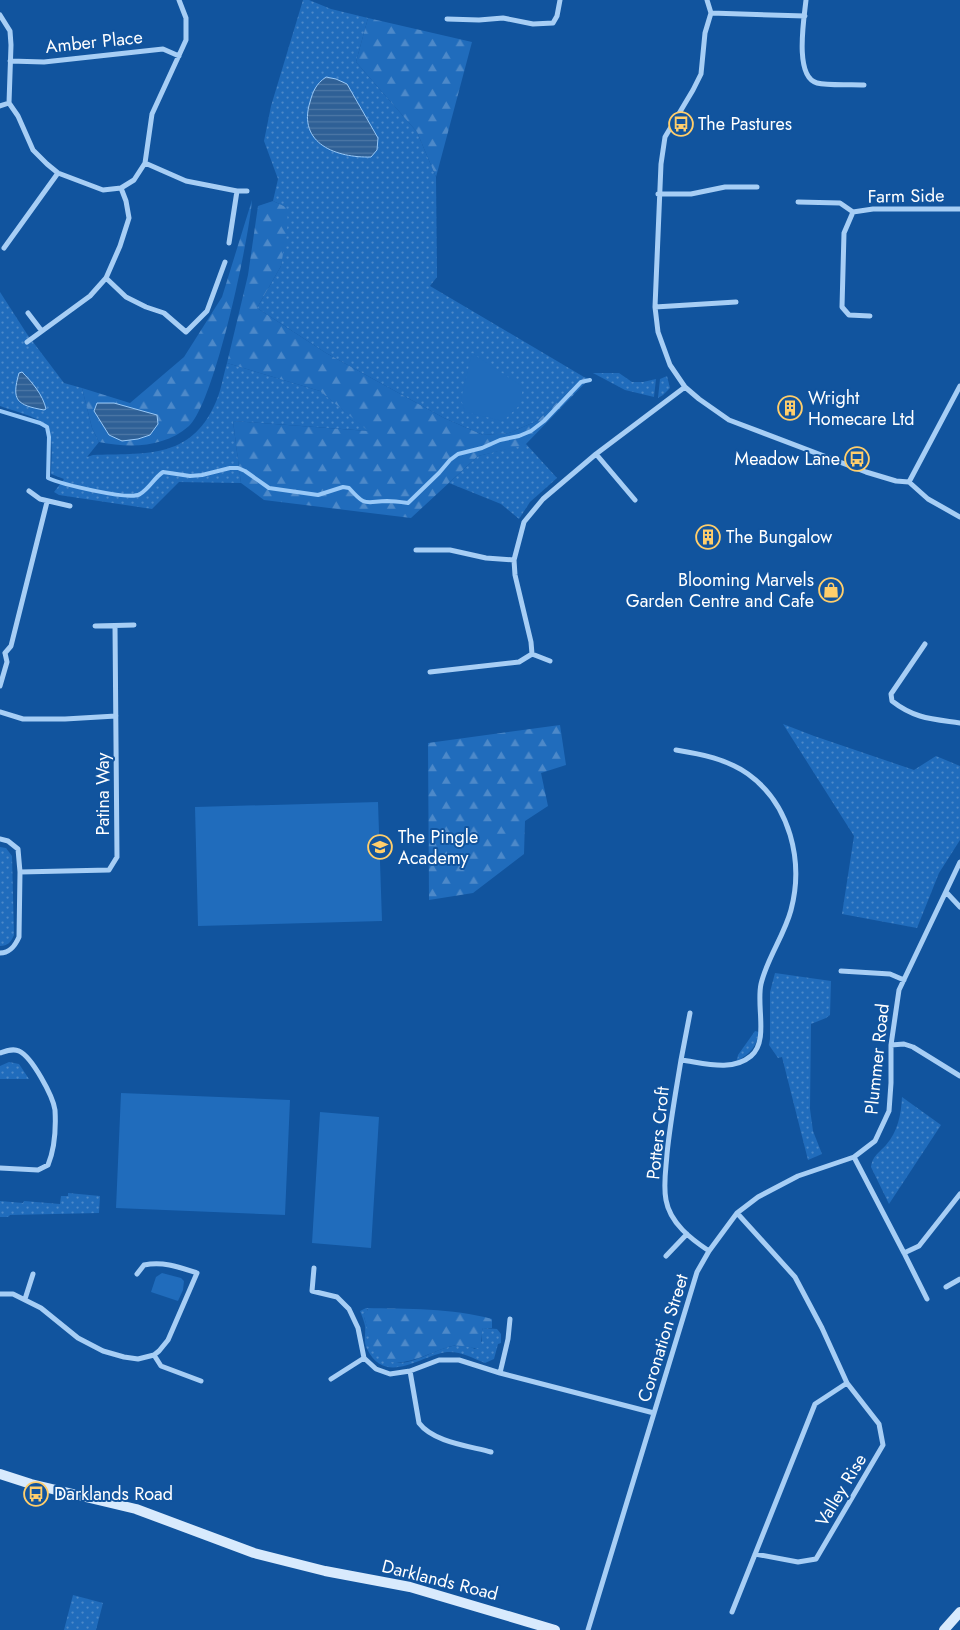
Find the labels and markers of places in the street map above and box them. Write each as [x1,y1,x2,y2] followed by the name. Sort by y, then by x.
[668,111,694,137] bus stop icon: The Pastures
[698,111,792,137] place label: The Pastures
[808,385,915,432] place label: Wright Homecare Ltd
[777,395,803,421] building icon: Wright Homecare Ltd
[735,446,840,472] place label: Meadow Lane
[844,446,870,472] bus stop icon: Meadow Lane
[695,524,721,550] building icon: The Bungalow
[726,524,833,550] place label: The Bungalow
[626,567,814,614] place label: Blooming Marvels Garden Centre and Cafe
[818,577,844,603] shop icon: Blooming Marvels Garden Centre and Cafe
[398,824,478,871] place label: The Pingle Academy
[367,834,393,860] school or university icon: The Pingle Academy
[23,1481,49,1507] bus stop icon: Darklands Road
[54,1481,173,1507] place label: Darklands Road

